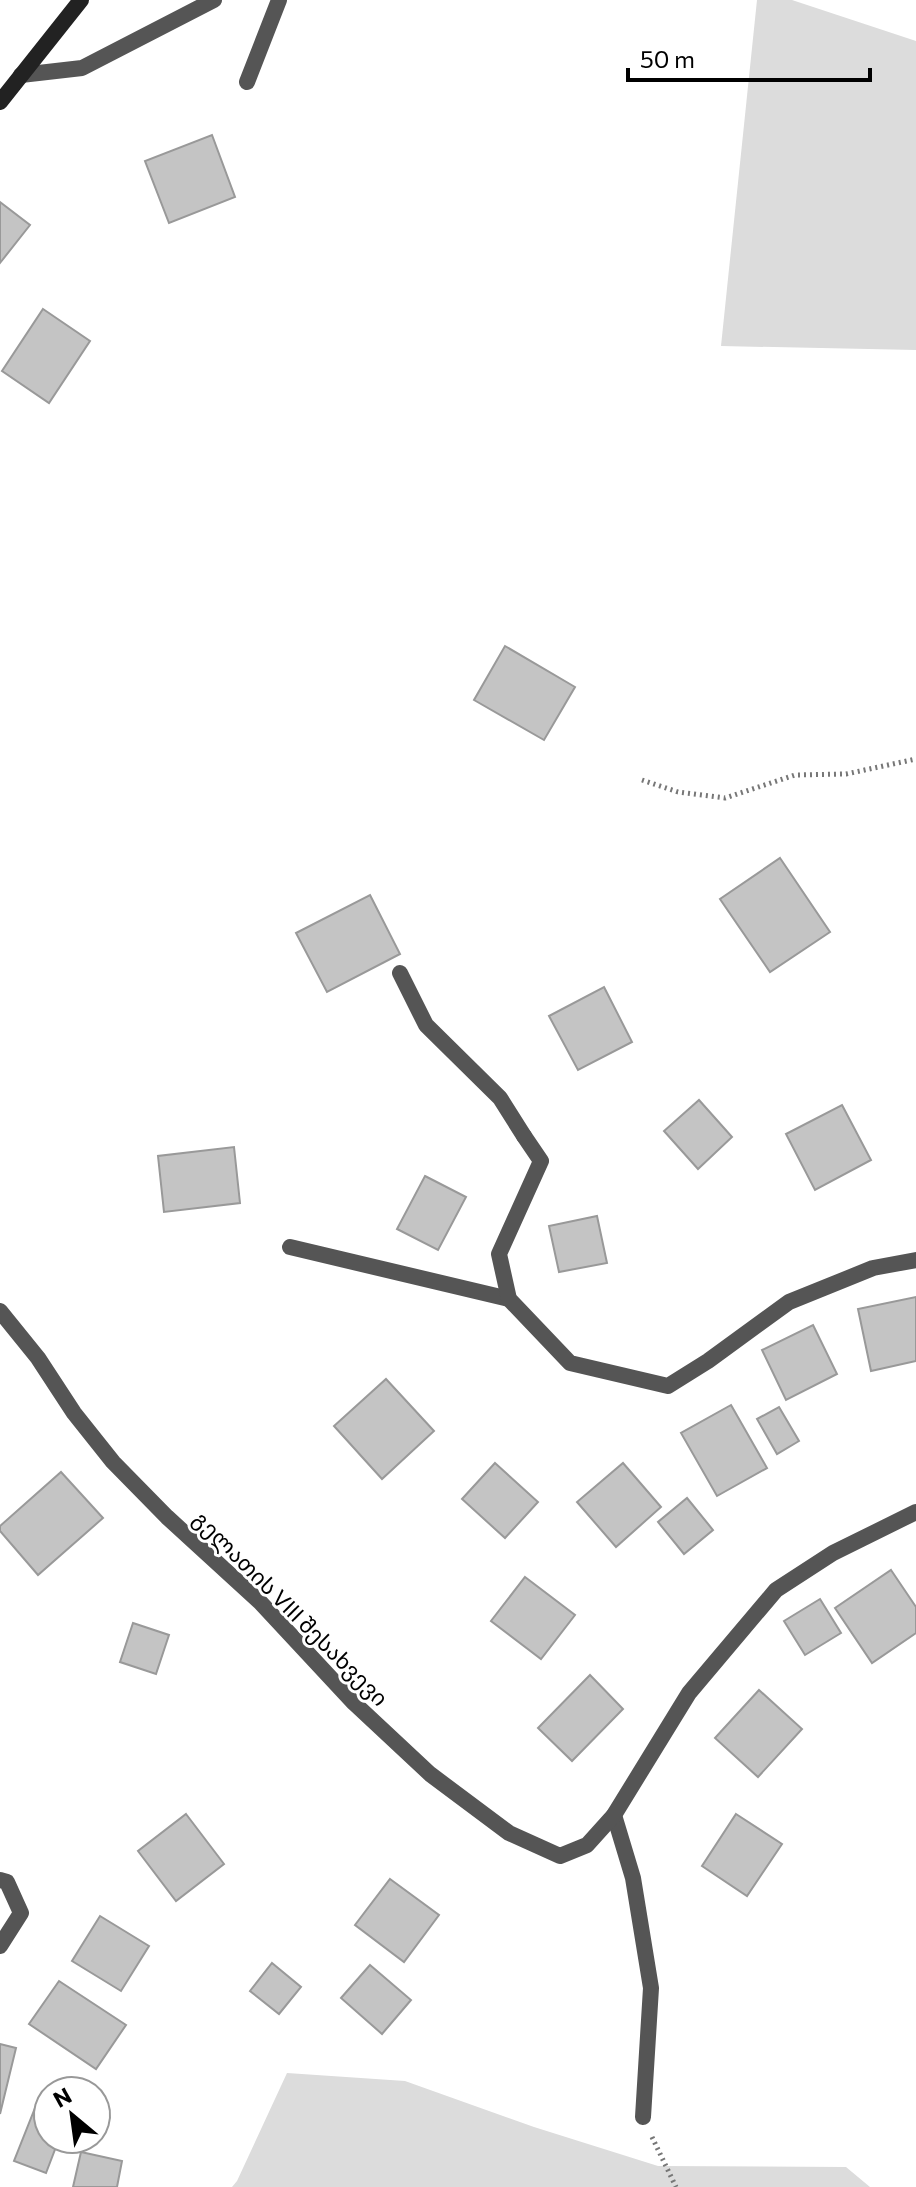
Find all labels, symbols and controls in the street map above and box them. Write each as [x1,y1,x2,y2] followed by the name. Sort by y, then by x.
[628,32,870,82] scale bar
[640,44,695,73] text: 50 m
[187,1505,394,1712] street label: გელათის VIII შესახვევი
[32,2075,112,2155] north arrow
[48,2081,76,2113] text: N

